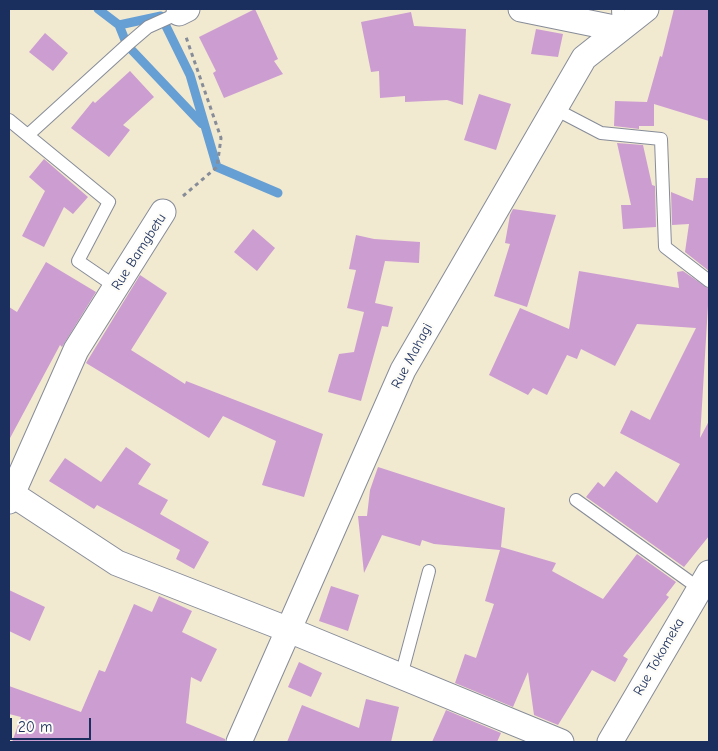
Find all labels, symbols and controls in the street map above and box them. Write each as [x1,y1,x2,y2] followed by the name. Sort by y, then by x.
[108,211,170,293] street label: Rue Bamgbetu
[388,321,436,391] street label: Rue Mahagi
[630,615,688,699] street label: Rue Tokomeka
[12,708,94,740] scale bar
[18,718,52,736] text: 20 m

